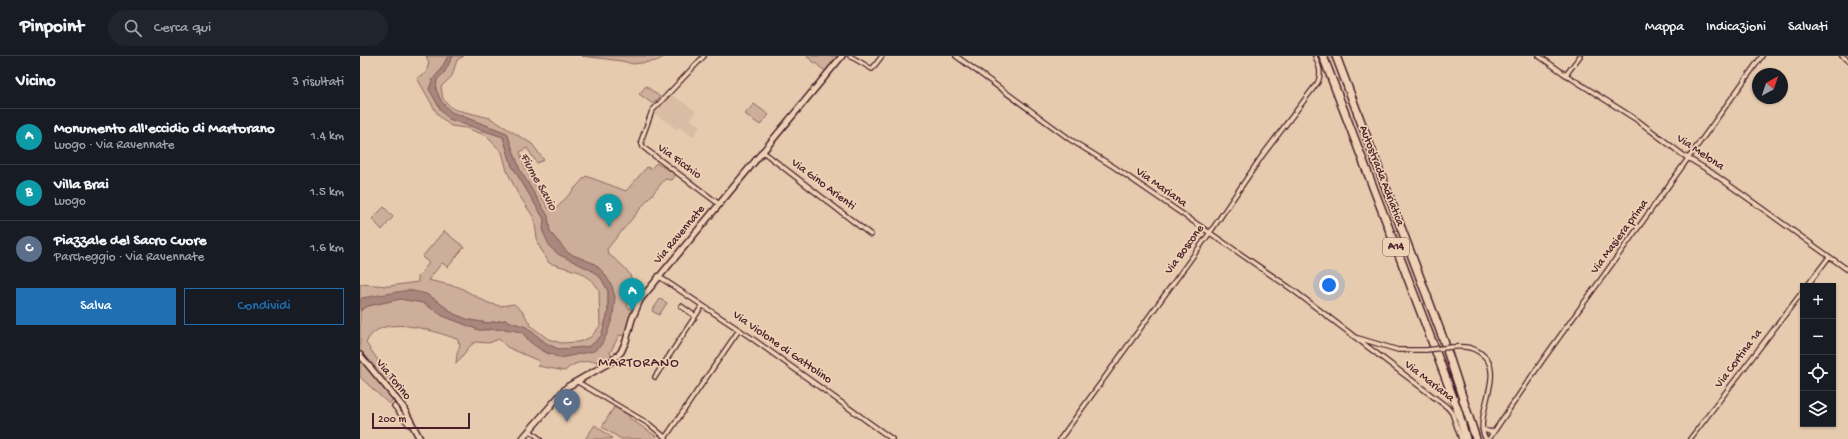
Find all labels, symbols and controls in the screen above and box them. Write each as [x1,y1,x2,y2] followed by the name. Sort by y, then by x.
[108,10,388,46] search box
[20,16,84,39] text: Pinpoint
[122,17,144,39] icon: search
[154,19,211,37] text: Cerca qui
[1645,19,1684,36] text: Mappa
[1706,19,1766,36] text: Indicazioni
[1788,19,1828,36] text: Salvati
[1752,68,1788,104] north arrow
[16,72,56,92] text: Vicino
[292,75,344,90] text: 3 risultati
[54,120,275,138] text: Monumento all'eccidio di Martorano
[1355,124,1407,229] street label: Autostrada Adriatica
[25,129,33,144] text: A
[310,129,344,144] text: 1.4 km
[1673,131,1727,174] street label: Via Melona
[54,138,174,153] text: Luogo · Via Ravennate
[653,141,704,183] street label: Via Ficchio
[516,151,560,214] water label: Fiume Savio
[787,156,858,214] street label: Via Gino Arienti
[1132,165,1190,211] street label: Via Mariana
[54,176,109,194] text: Villa Brai
[26,185,32,200] text: B
[310,185,344,200] text: 1.5 km
[54,194,86,209] text: Luogo
[596,194,622,227] pin: B
[1588,197,1652,278] street label: Via Masiera prima
[651,202,709,268] street label: Via Ravennate
[1162,222,1208,278] street label: Via Boscone
[54,232,206,250] text: Piazzale del Sacro Cuore
[1383,238,1409,256] road number: A14
[25,241,33,256] text: C
[310,241,344,256] text: 1.6 km
[54,250,204,265] text: Parcheggio · Via Ravennate
[1319,275,1339,295] your location
[619,278,645,311] pin: A
[1800,283,1836,427] map controls
[1800,283,1836,319] button: +
[16,288,176,325] button: Salva
[184,288,344,325] button: Condividi
[729,308,834,388] street label: Via Violone di Gattolino
[1800,319,1836,355] button: −
[1712,327,1766,392] street label: Via Cortina 1a
[598,355,680,372] district label: MARTORANO
[1800,355,1836,391] button: locate
[372,356,414,403] street label: Via Torino
[1400,358,1457,406] street label: Via Mariana
[554,389,580,422] pin: C
[1800,391,1836,427] button: layers
[372,411,470,430] scale bar
[378,414,406,426] text: 200 m

